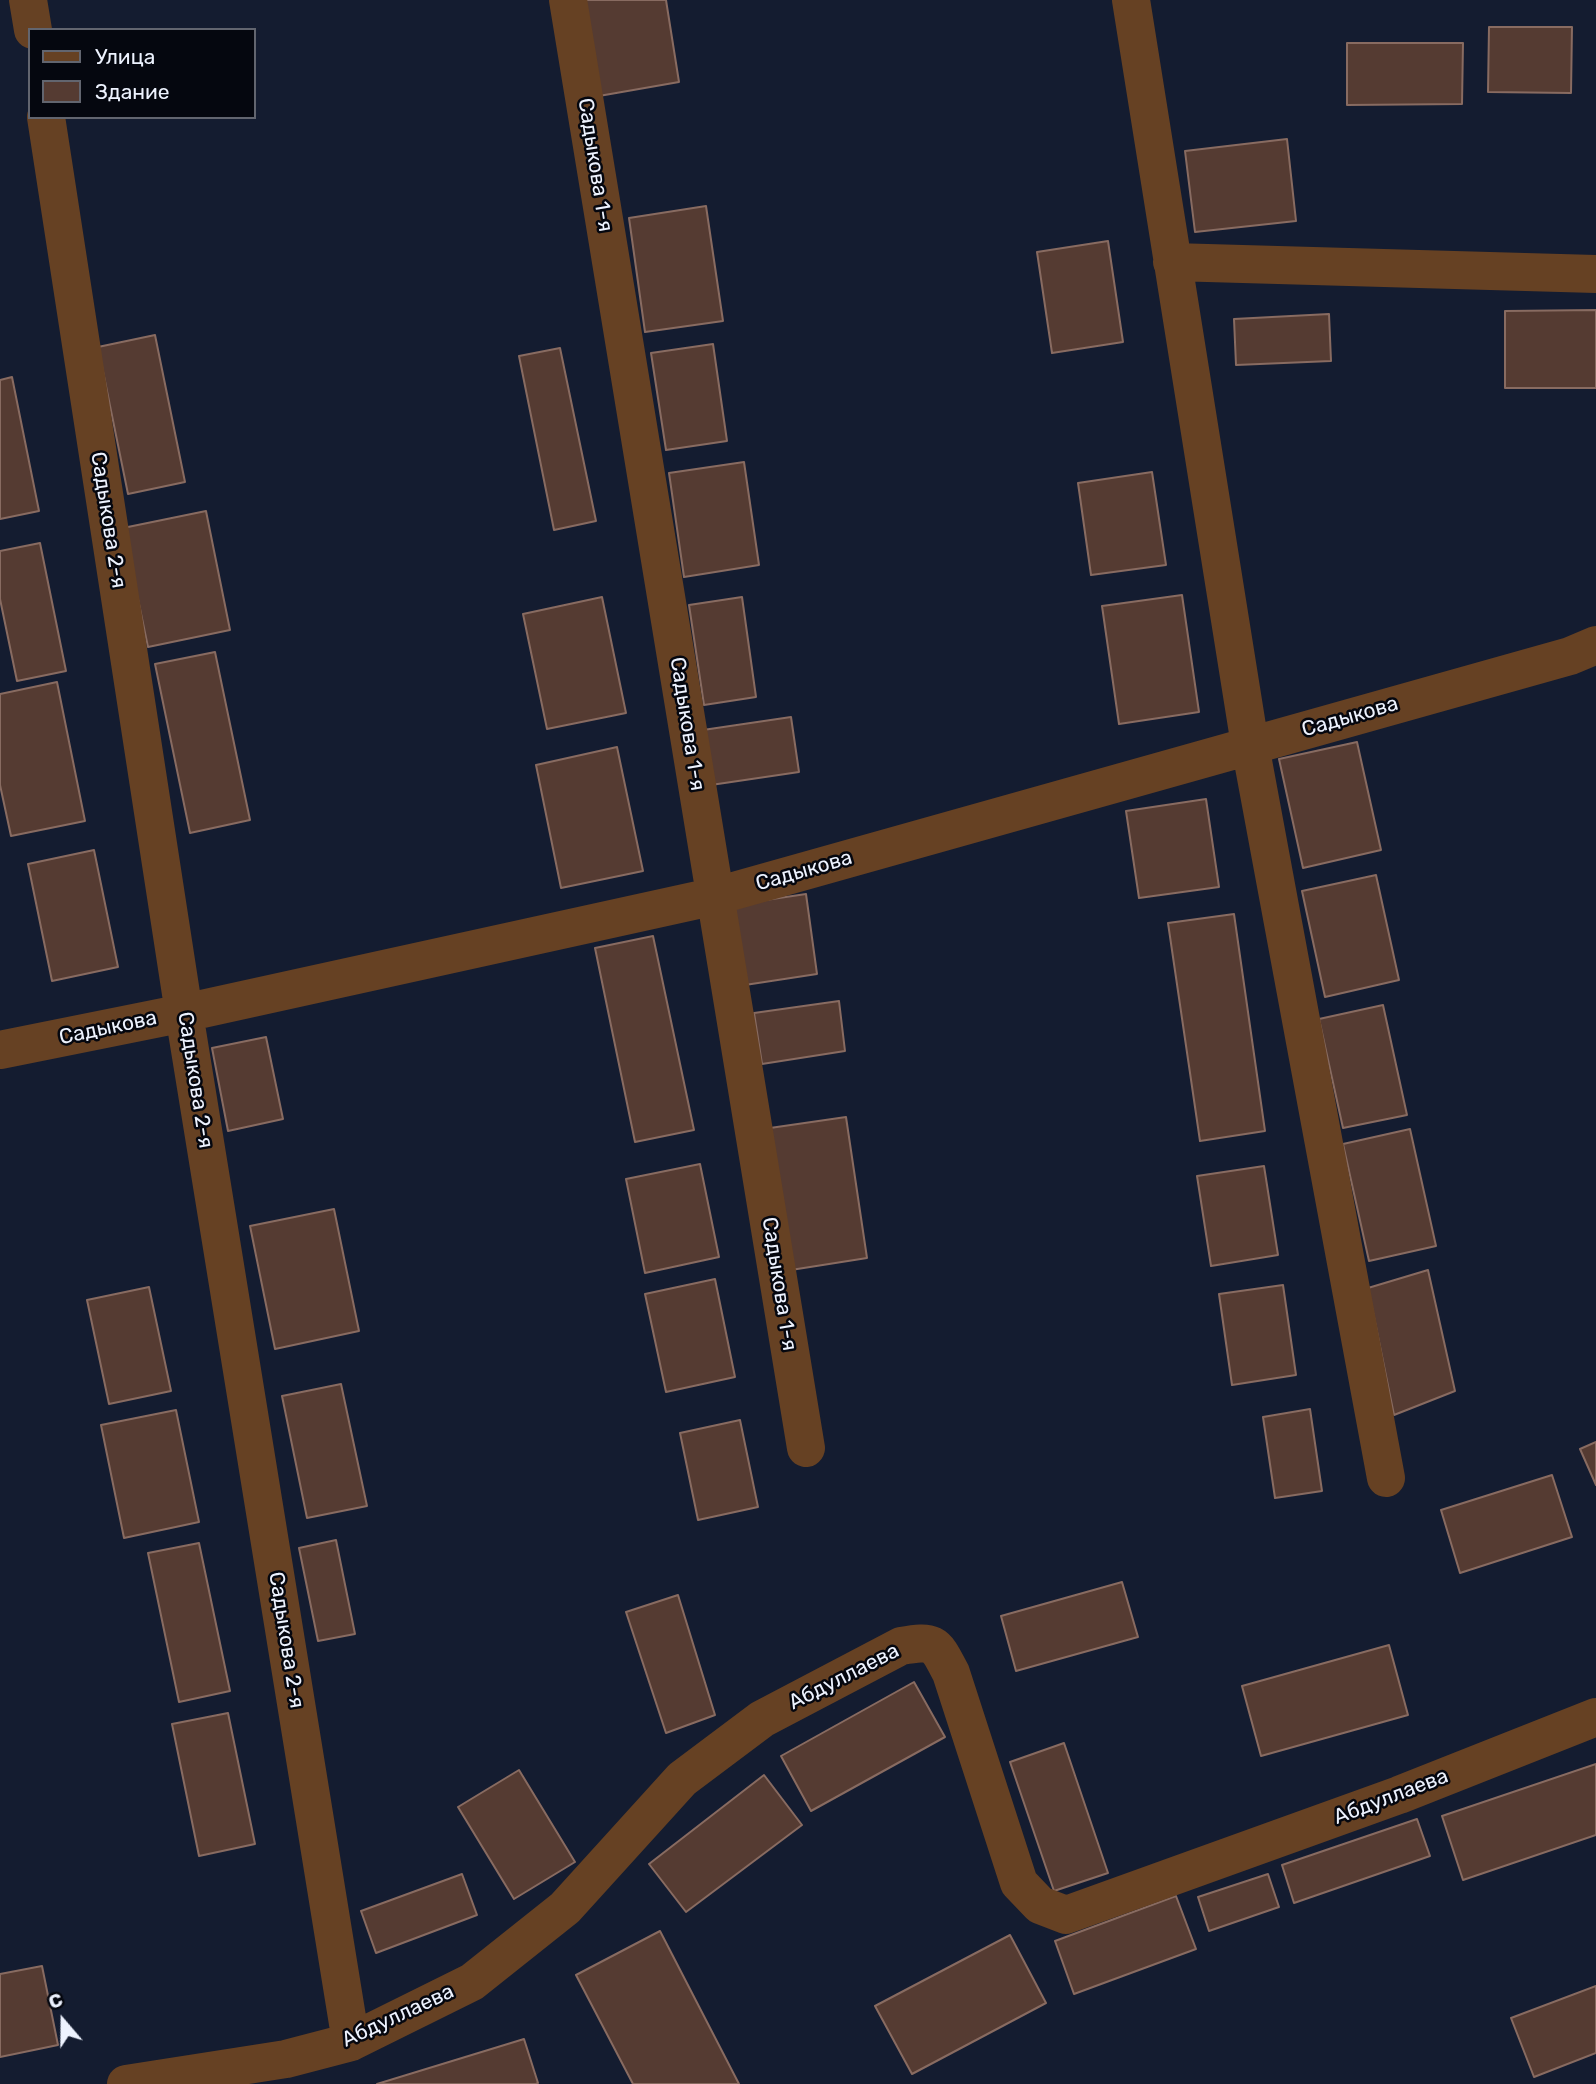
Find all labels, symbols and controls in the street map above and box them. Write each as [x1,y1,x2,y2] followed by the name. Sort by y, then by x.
[28,28,256,119] legend
[95,44,155,69] text: Улица
[95,79,170,104] text: Здание
[572,96,618,234] street label: Садыкова 1-я
[85,450,131,590] street label: Садыкова 2-я
[664,655,710,793] street label: Садыкова 1-я
[1299,691,1401,743] street label: Садыкова
[753,845,855,897] street label: Садыкова
[57,1005,159,1051] street label: Садыкова
[172,1010,218,1150] street label: Садыкова 2-я
[756,1215,802,1353] street label: Садыкова 1-я
[263,1570,309,1710] street label: Садыкова 2-я
[784,1638,904,1716] street label: Абдуллаева
[1330,1764,1452,1830] street label: Абдуллаева
[338,1979,458,2053] street label: Абдуллаева
[28,1986,98,2056] north arrow
[45,1988,66,2014] text: С

